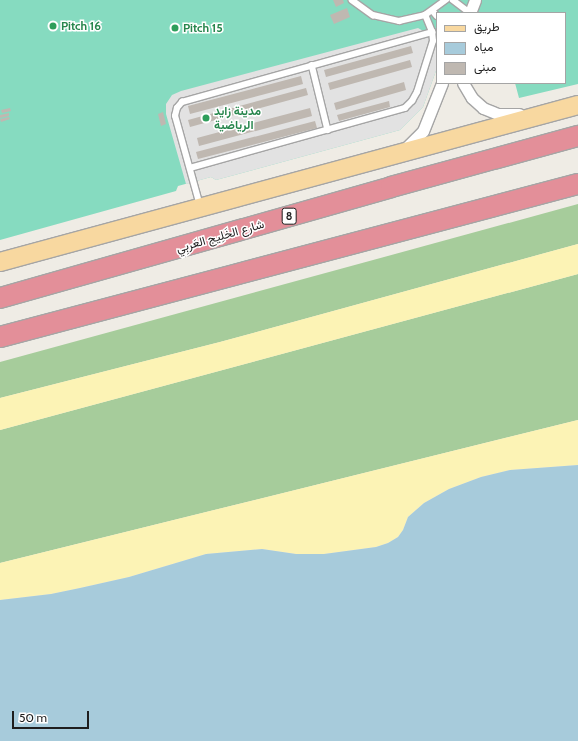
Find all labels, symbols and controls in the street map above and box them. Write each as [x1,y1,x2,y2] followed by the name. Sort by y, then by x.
[436,12,566,84] legend
[61,19,101,33] place label: Pitch 16
[474,19,499,34] text: طريق
[48,21,58,31] marker: Pitch 16
[183,21,223,35] place label: Pitch 15
[170,23,180,33] marker: Pitch 15
[474,39,493,54] text: مياه
[474,59,496,74] text: مبنى
[214,104,261,132] place label: مدينة زايد الرياضية
[201,113,211,123] marker: مدينة زايد الرياضية
[281,207,297,225] road number: 8
[174,217,266,255] street label: شارع الخَلِيج العَربِي
[14,703,91,729] scale bar
[19,710,47,725] text: 50 m

